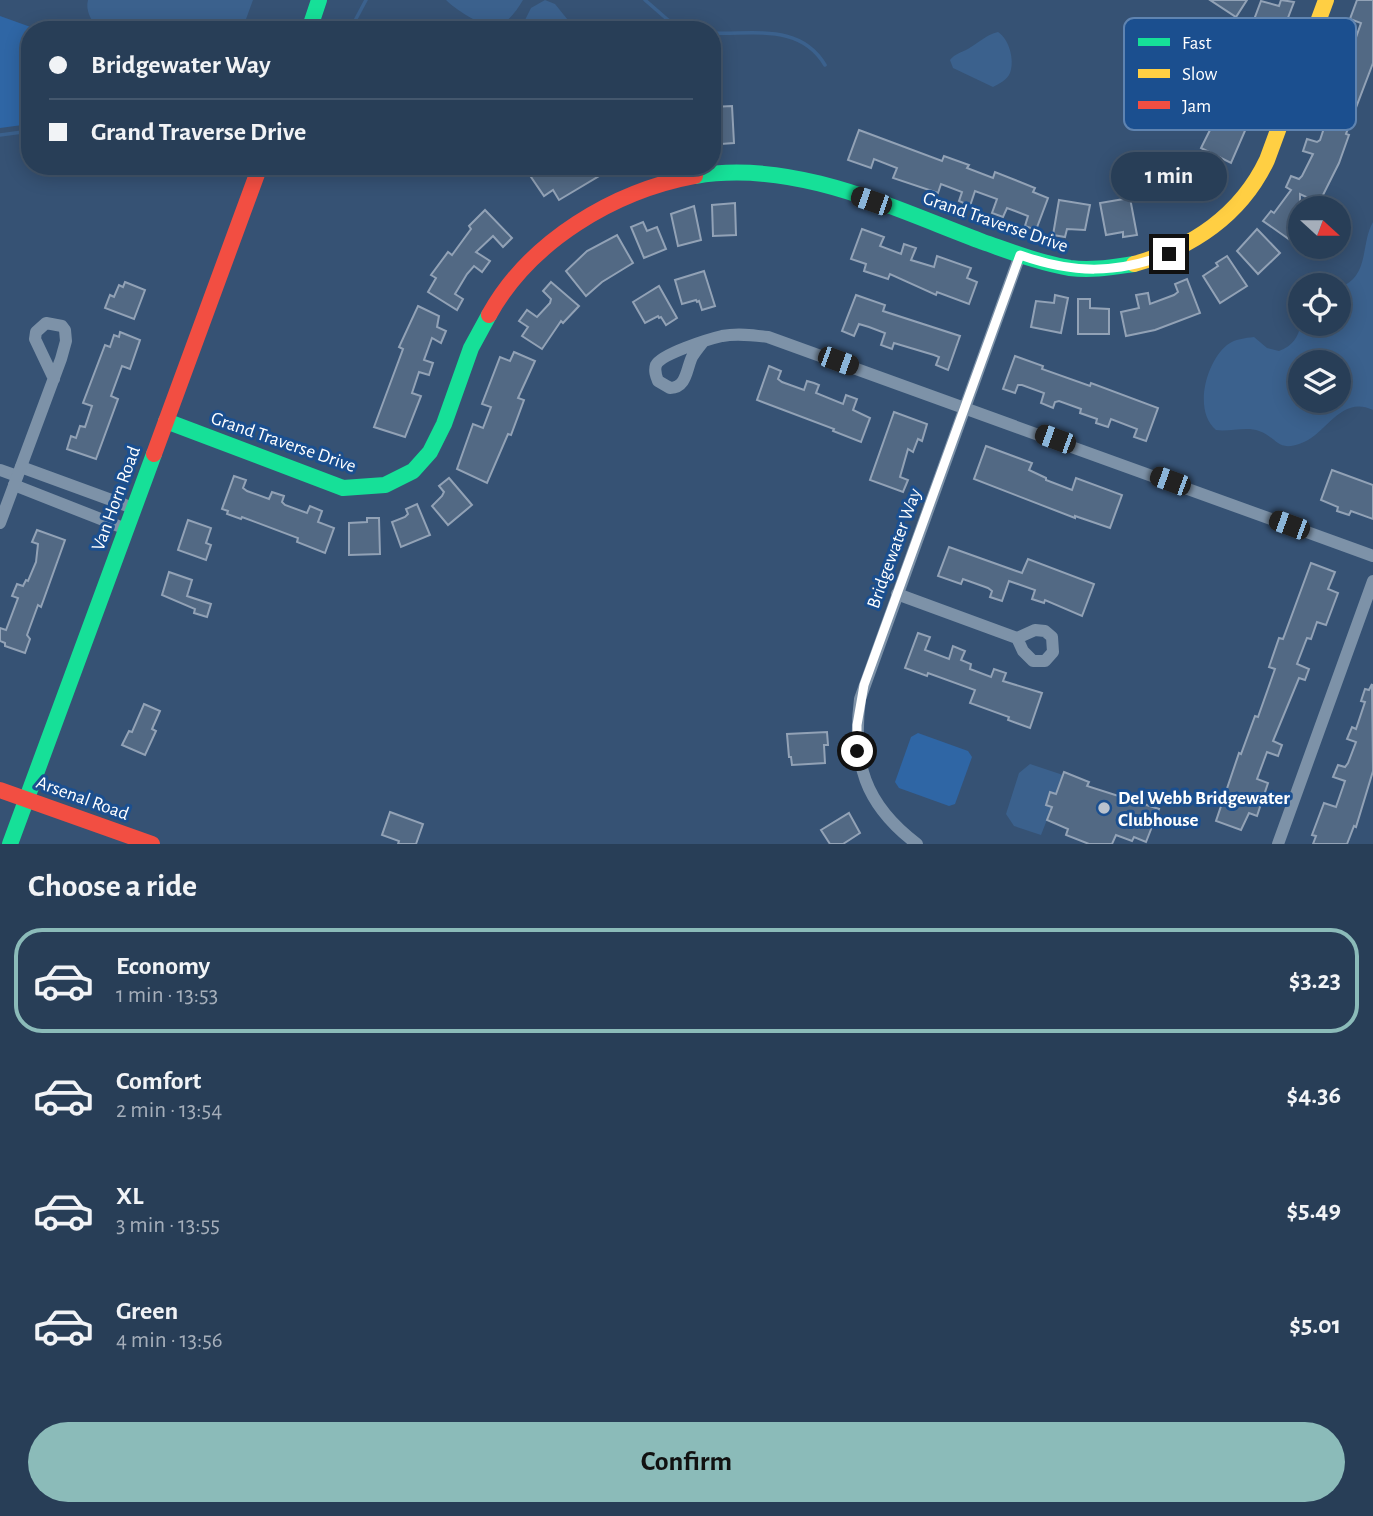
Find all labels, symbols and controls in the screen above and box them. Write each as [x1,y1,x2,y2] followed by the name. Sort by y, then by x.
[1124,18,1356,130] legend
[1182,34,1212,53] text: Fast
[91,52,271,78] text: Bridgewater Way
[1182,65,1218,84] text: Slow
[1182,97,1211,116] text: Jam
[91,119,306,145] text: Grand Traverse Drive
[1111,152,1227,202] callout: 1 min
[1145,165,1193,188] text: 1 min
[848,184,895,218] car
[921,189,1070,256] street label: Grand Traverse Drive
[1288,196,1351,259] north arrow
[1288,196,1351,413] map controls
[1153,238,1185,270] route end
[1288,273,1351,336] button: locate
[815,344,862,378] car
[1288,350,1351,413] button: layers
[209,409,358,476] street label: Grand Traverse Drive
[1032,422,1079,456] car
[89,444,144,553] street label: Van Horn Road
[1147,464,1194,498] car
[864,486,925,611] street label: Bridgewater Way
[1266,508,1313,542] car
[841,735,873,767] route start
[34,773,131,824] street label: Arsenal Road
[1118,789,1290,830] place label: Del Webb Bridgewater Clubhouse
[1096,800,1112,816] marker: Del Webb Bridgewater Clubhouse
[28,870,197,902] text: Choose a ride
[32,949,95,1012] icon: car
[116,953,210,979] text: Economy
[1289,967,1341,993] text: $3.23
[116,984,218,1007] text: 1 min · 13:53
[32,1064,95,1127] icon: car
[116,1068,201,1094] text: Comfort
[1287,1082,1341,1108] text: $4.36
[116,1099,222,1122] text: 2 min · 13:54
[32,1179,95,1242] icon: car
[116,1183,143,1209] text: XL
[1286,1197,1341,1223] text: $5.49
[116,1214,220,1237] text: 3 min · 13:55
[32,1294,95,1357] icon: car
[116,1298,178,1324] text: Green
[1289,1312,1341,1338] text: $5.01
[116,1329,223,1352] text: 4 min · 13:56
[28,1422,1345,1502] button: Confirm

